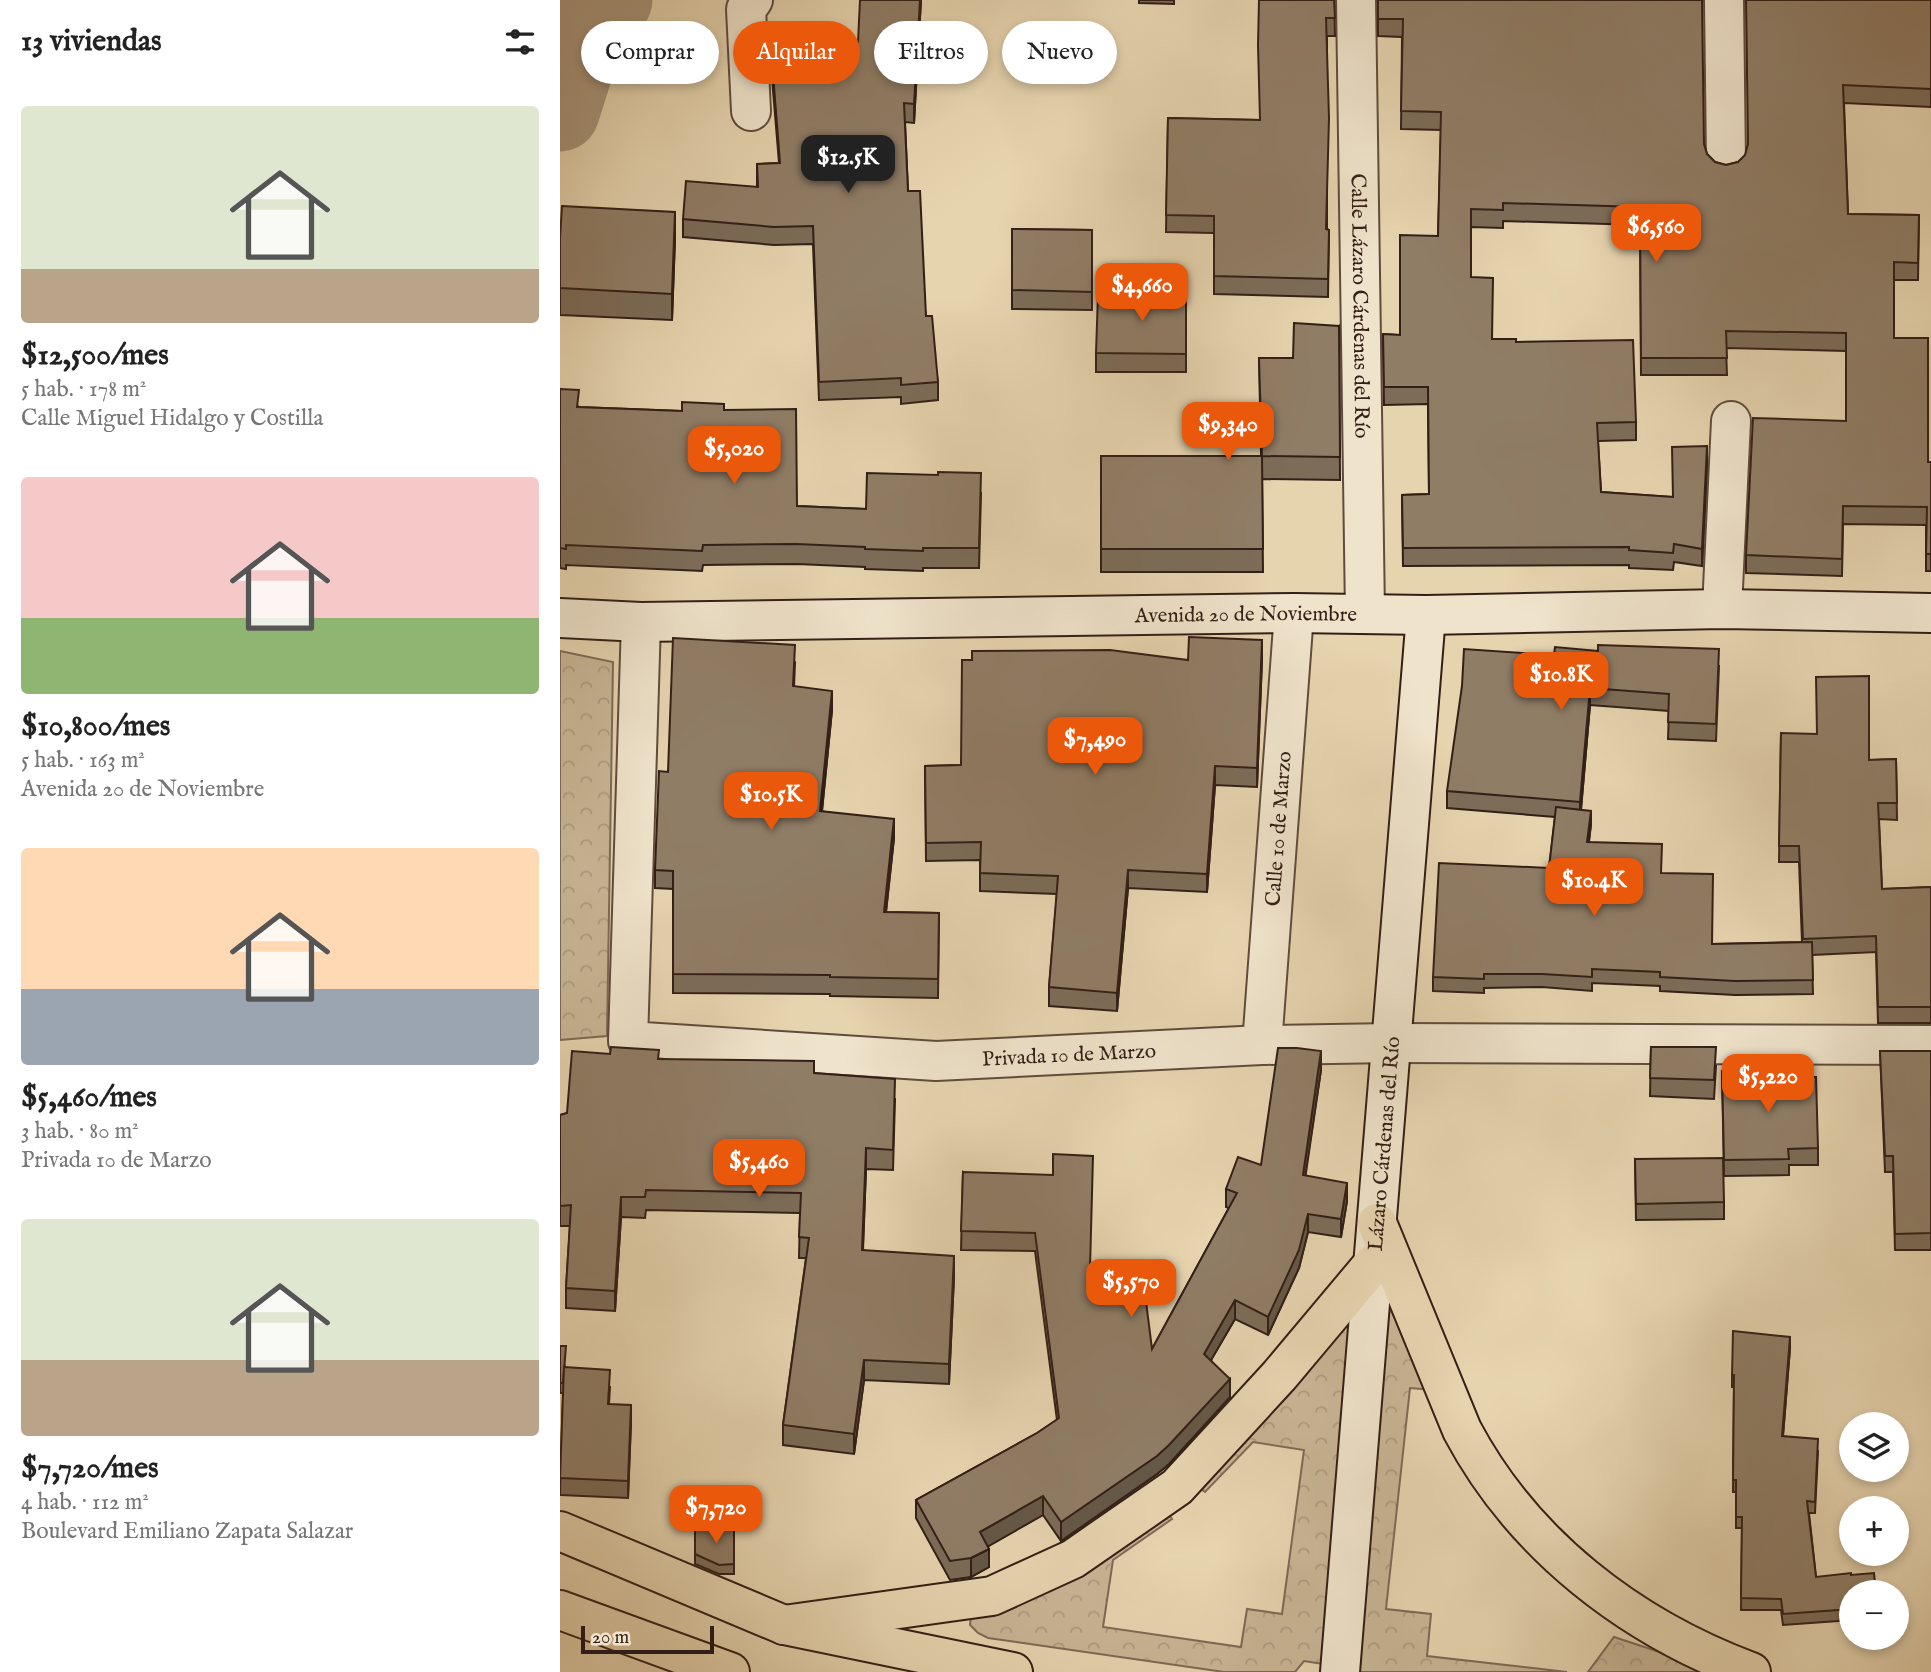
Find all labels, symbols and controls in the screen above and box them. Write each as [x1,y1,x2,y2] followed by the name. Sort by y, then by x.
[581,21,719,84] chip: Comprar
[733,21,860,84] chip: Alquilar
[874,21,988,84] chip: Filtros
[1002,21,1117,84] chip: Nuevo
[21,23,162,61] text: 13 viviendas
[501,23,539,61] icon: filters
[791,136,905,195] pin: $12.5K
[817,143,879,172] text: $12.5K
[217,152,343,278] icon: home
[1344,173,1374,439] street label: Calle Lázaro Cárdenas del Río
[1599,204,1713,264] pin: $6,560
[1627,212,1685,241] text: $6,560
[1085,264,1199,323] pin: $4,660
[1111,271,1173,300] text: $4,660
[21,337,169,375] text: $12,500/mes
[21,375,146,404] text: 5 hab. · 178 m²
[1171,402,1285,462] pin: $9,340
[21,404,324,433] text: Calle Miguel Hidalgo y Costilla
[1198,410,1258,439] text: $9,340
[677,426,791,486] pin: $5,020
[704,434,764,463] text: $5,020
[217,523,343,649] icon: home
[1134,601,1358,630] street label: Avenida 20 de Noviembre
[1504,652,1618,712] pin: $10.8K
[1529,660,1593,689] text: $10.8K
[21,708,170,746] text: $10,800/mes
[1038,718,1152,777] pin: $7,490
[1064,725,1126,754] text: $7,490
[21,746,145,775] text: 5 hab. · 163 m²
[1260,750,1299,907] street label: Calle 10 de Marzo
[714,772,828,832] pin: $10.5K
[21,775,264,804] text: Avenida 20 de Noviembre
[740,780,802,809] text: $10.5K
[1537,858,1651,918] pin: $10.4K
[1561,866,1627,895] text: $10.4K
[217,894,343,1020] icon: home
[1363,1036,1407,1252] street label: Lázaro Cárdenas del Río
[981,1038,1157,1074] street label: Privada 10 de Marzo
[1711,1054,1825,1114] pin: $5,220
[1738,1062,1798,1091] text: $5,220
[21,1079,157,1117] text: $5,460/mes
[21,1117,139,1146] text: 3 hab. · 80 m²
[702,1140,816,1199] pin: $5,460
[21,1146,212,1175] text: Privada 10 de Marzo
[729,1147,789,1176] text: $5,460
[1074,1260,1188,1319] pin: $5,570
[217,1265,343,1391] icon: home
[1102,1267,1160,1296] text: $5,570
[1839,1412,1909,1650] map controls
[1839,1412,1909,1482] button: layers
[21,1450,159,1488] text: $7,720/mes
[659,1486,773,1545] pin: $7,720
[21,1488,149,1517] text: 4 hab. · 112 m²
[685,1493,747,1522] text: $7,720
[1839,1496,1909,1566] button: +
[21,1517,353,1546] text: Boulevard Emiliano Zapata Salazar
[1839,1580,1909,1650] button: −
[581,1623,714,1655] scale bar
[592,1626,629,1650] text: 20 m

